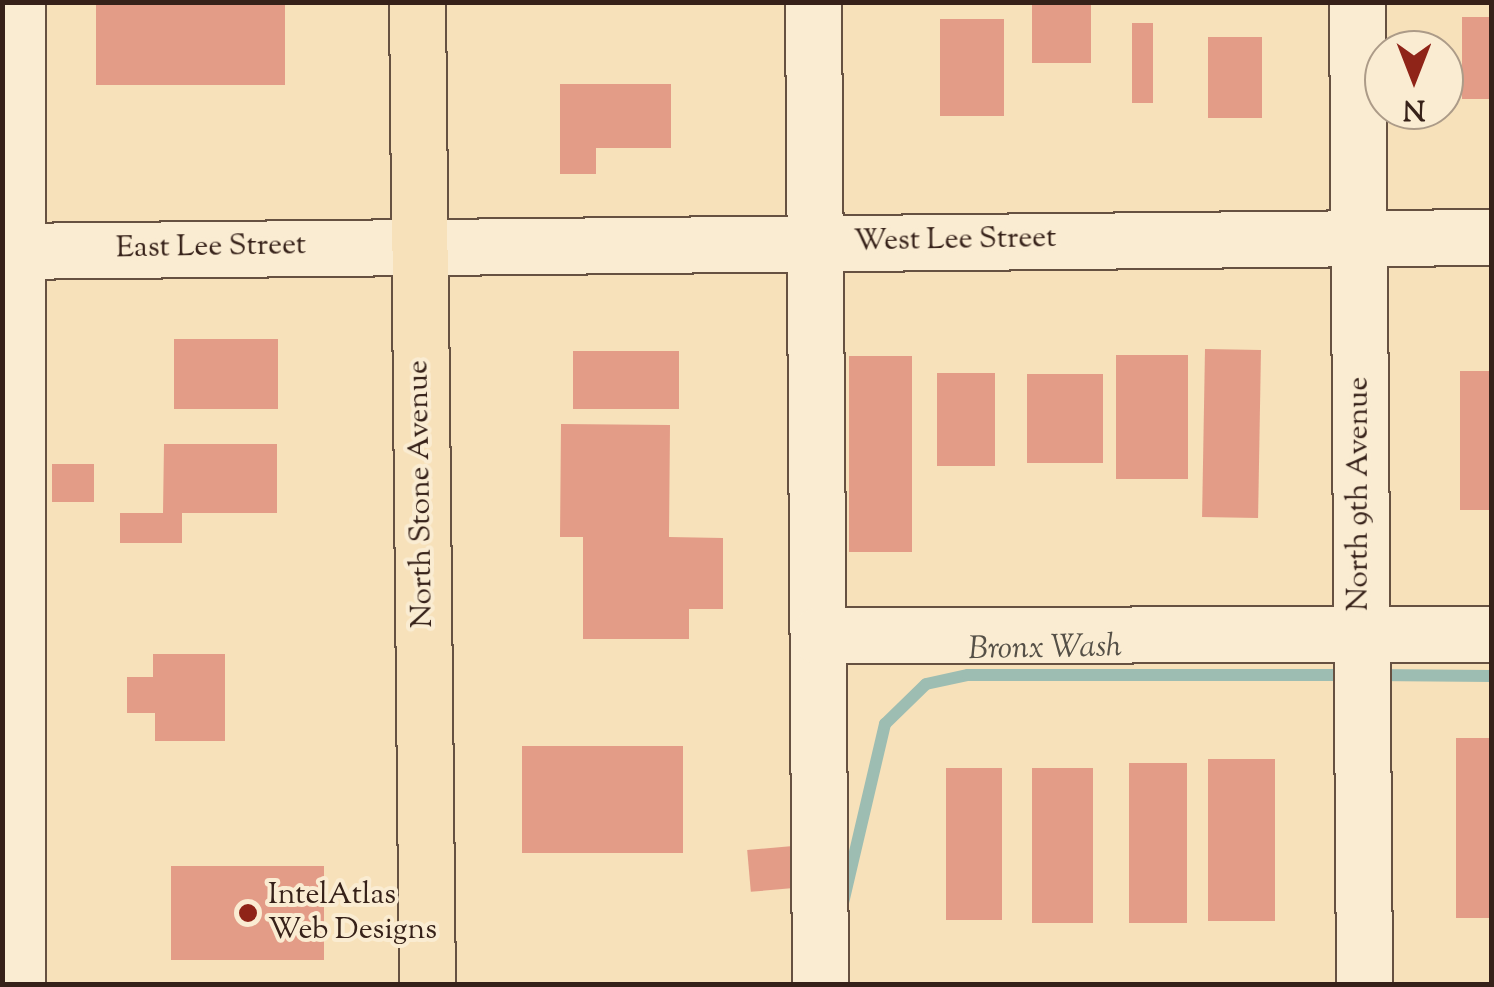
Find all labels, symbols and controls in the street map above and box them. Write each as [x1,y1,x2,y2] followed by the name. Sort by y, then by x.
[1364,30,1464,130] north arrow
[1403,88,1425,128] text: N
[853,221,1057,261] street label: West Lee Street
[116,228,306,268] street label: East Lee Street
[402,360,442,628] street label: North Stone Avenue
[1342,377,1378,611] street label: North 9th Avenue
[968,628,1122,670] water label: Bronx Wash
[268,878,437,948] place label: IntelAtlas Web Designs
[237,902,259,924] marker: IntelAtlas Web Designs

